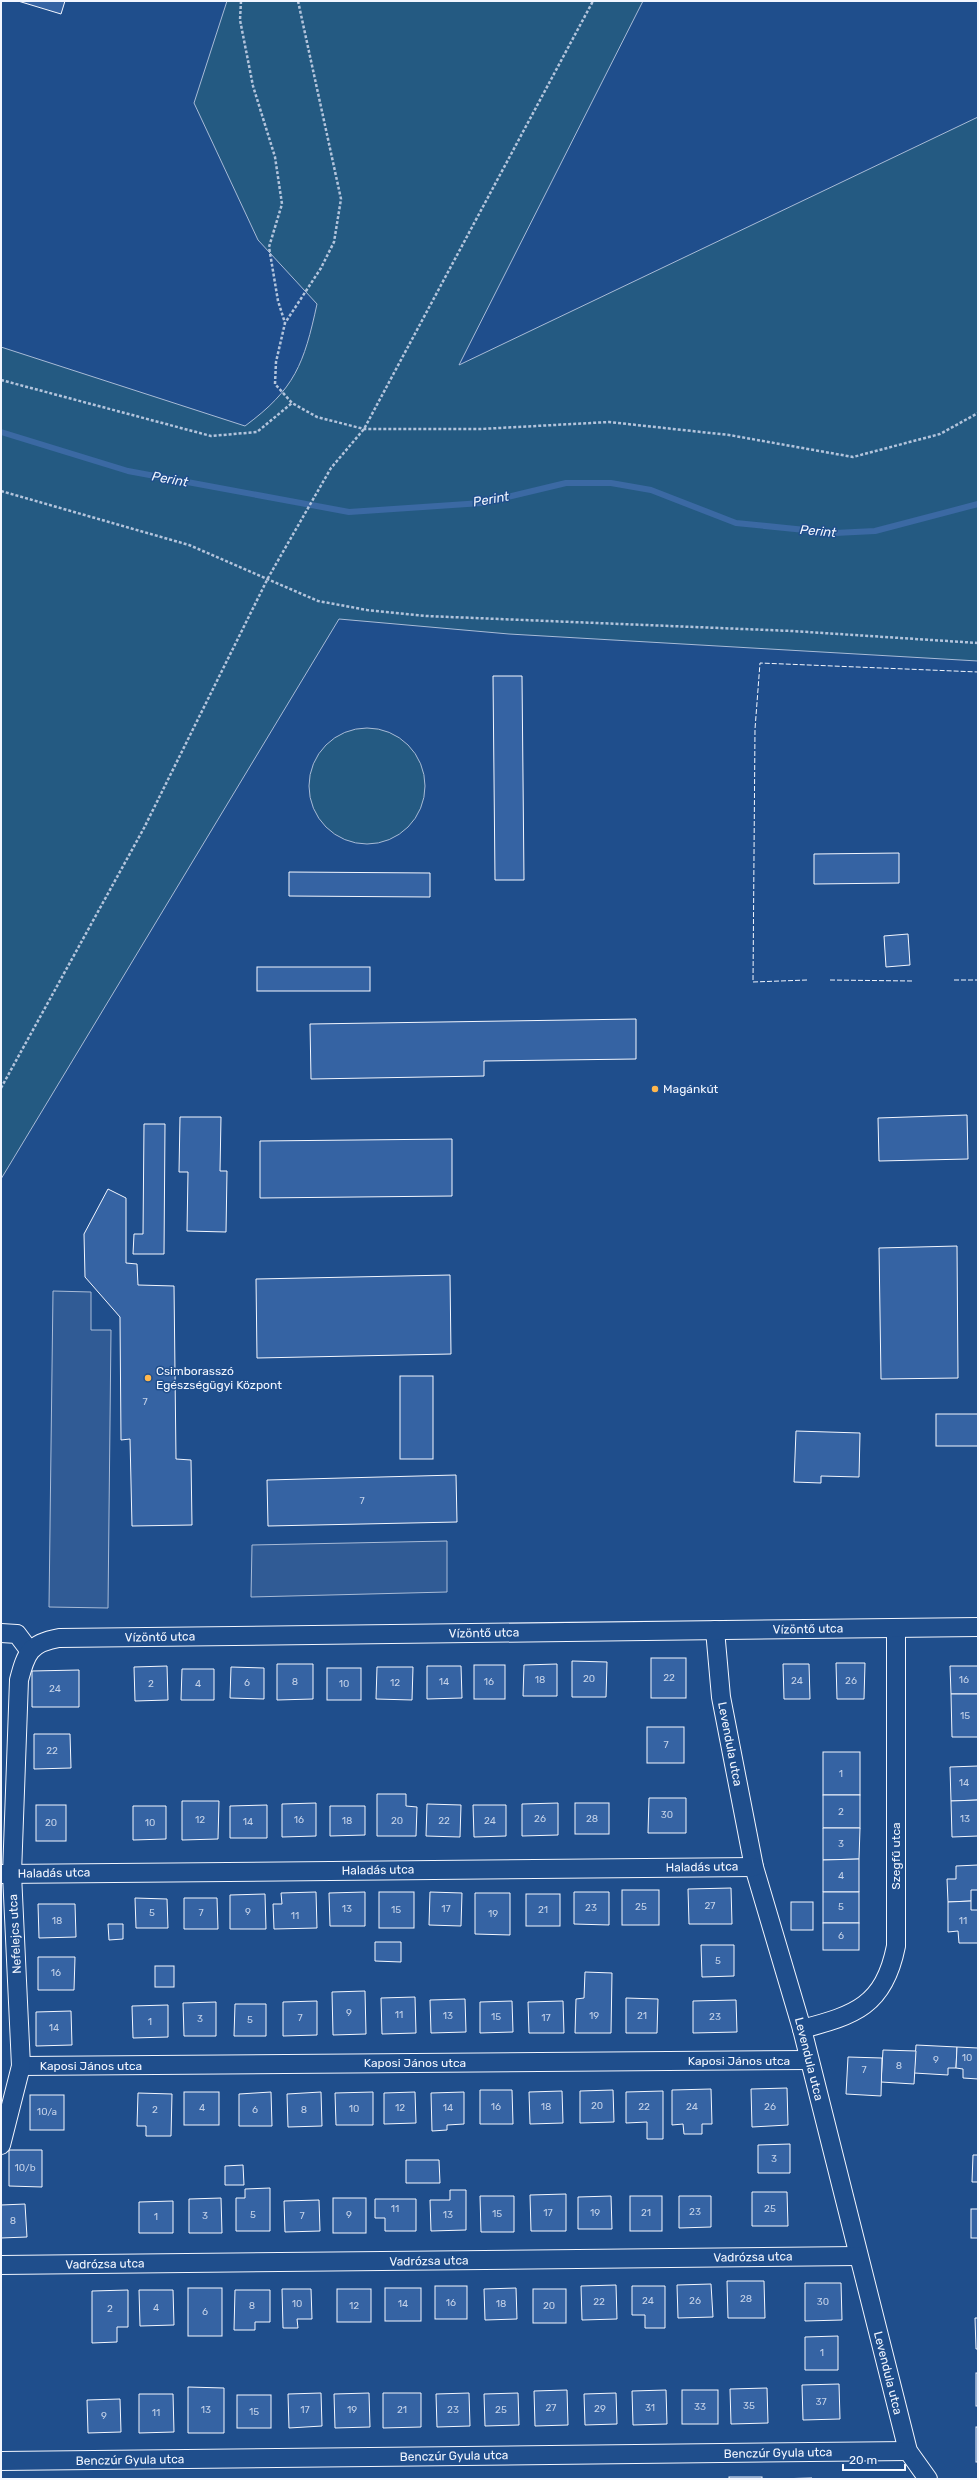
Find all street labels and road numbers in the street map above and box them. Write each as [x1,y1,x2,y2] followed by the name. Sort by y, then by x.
[773,1621,843,1637] street label: Vízöntő utca
[449,1625,519,1641] street label: Vízöntő utca
[125,1629,195,1645] street label: Vízöntő utca
[715,1701,745,1787] street label: Levendula utca
[889,1822,903,1890] street label: Szegfű utca
[666,1859,738,1875] street label: Haladás utca
[342,1862,414,1878] street label: Haladás utca
[18,1865,90,1881] street label: Haladás utca
[6,1894,24,1974] street label: Nefelejcs utca
[792,2016,826,2102] street label: Levendula utca
[688,2054,790,2068] street label: Kaposi János utca
[364,2056,466,2070] street label: Kaposi János utca
[40,2059,142,2073] street label: Kaposi János utca
[713,2249,793,2265] street label: Vadrózsa utca
[389,2253,469,2269] street label: Vadrózsa utca
[65,2256,145,2272] street label: Vadrózsa utca
[871,2330,905,2416] street label: Levendula utca
[723,2445,833,2461] street label: Benczúr Gyula utca
[399,2448,509,2464] street label: Benczúr Gyula utca
[75,2452,185,2468] street label: Benczúr Gyula utca

